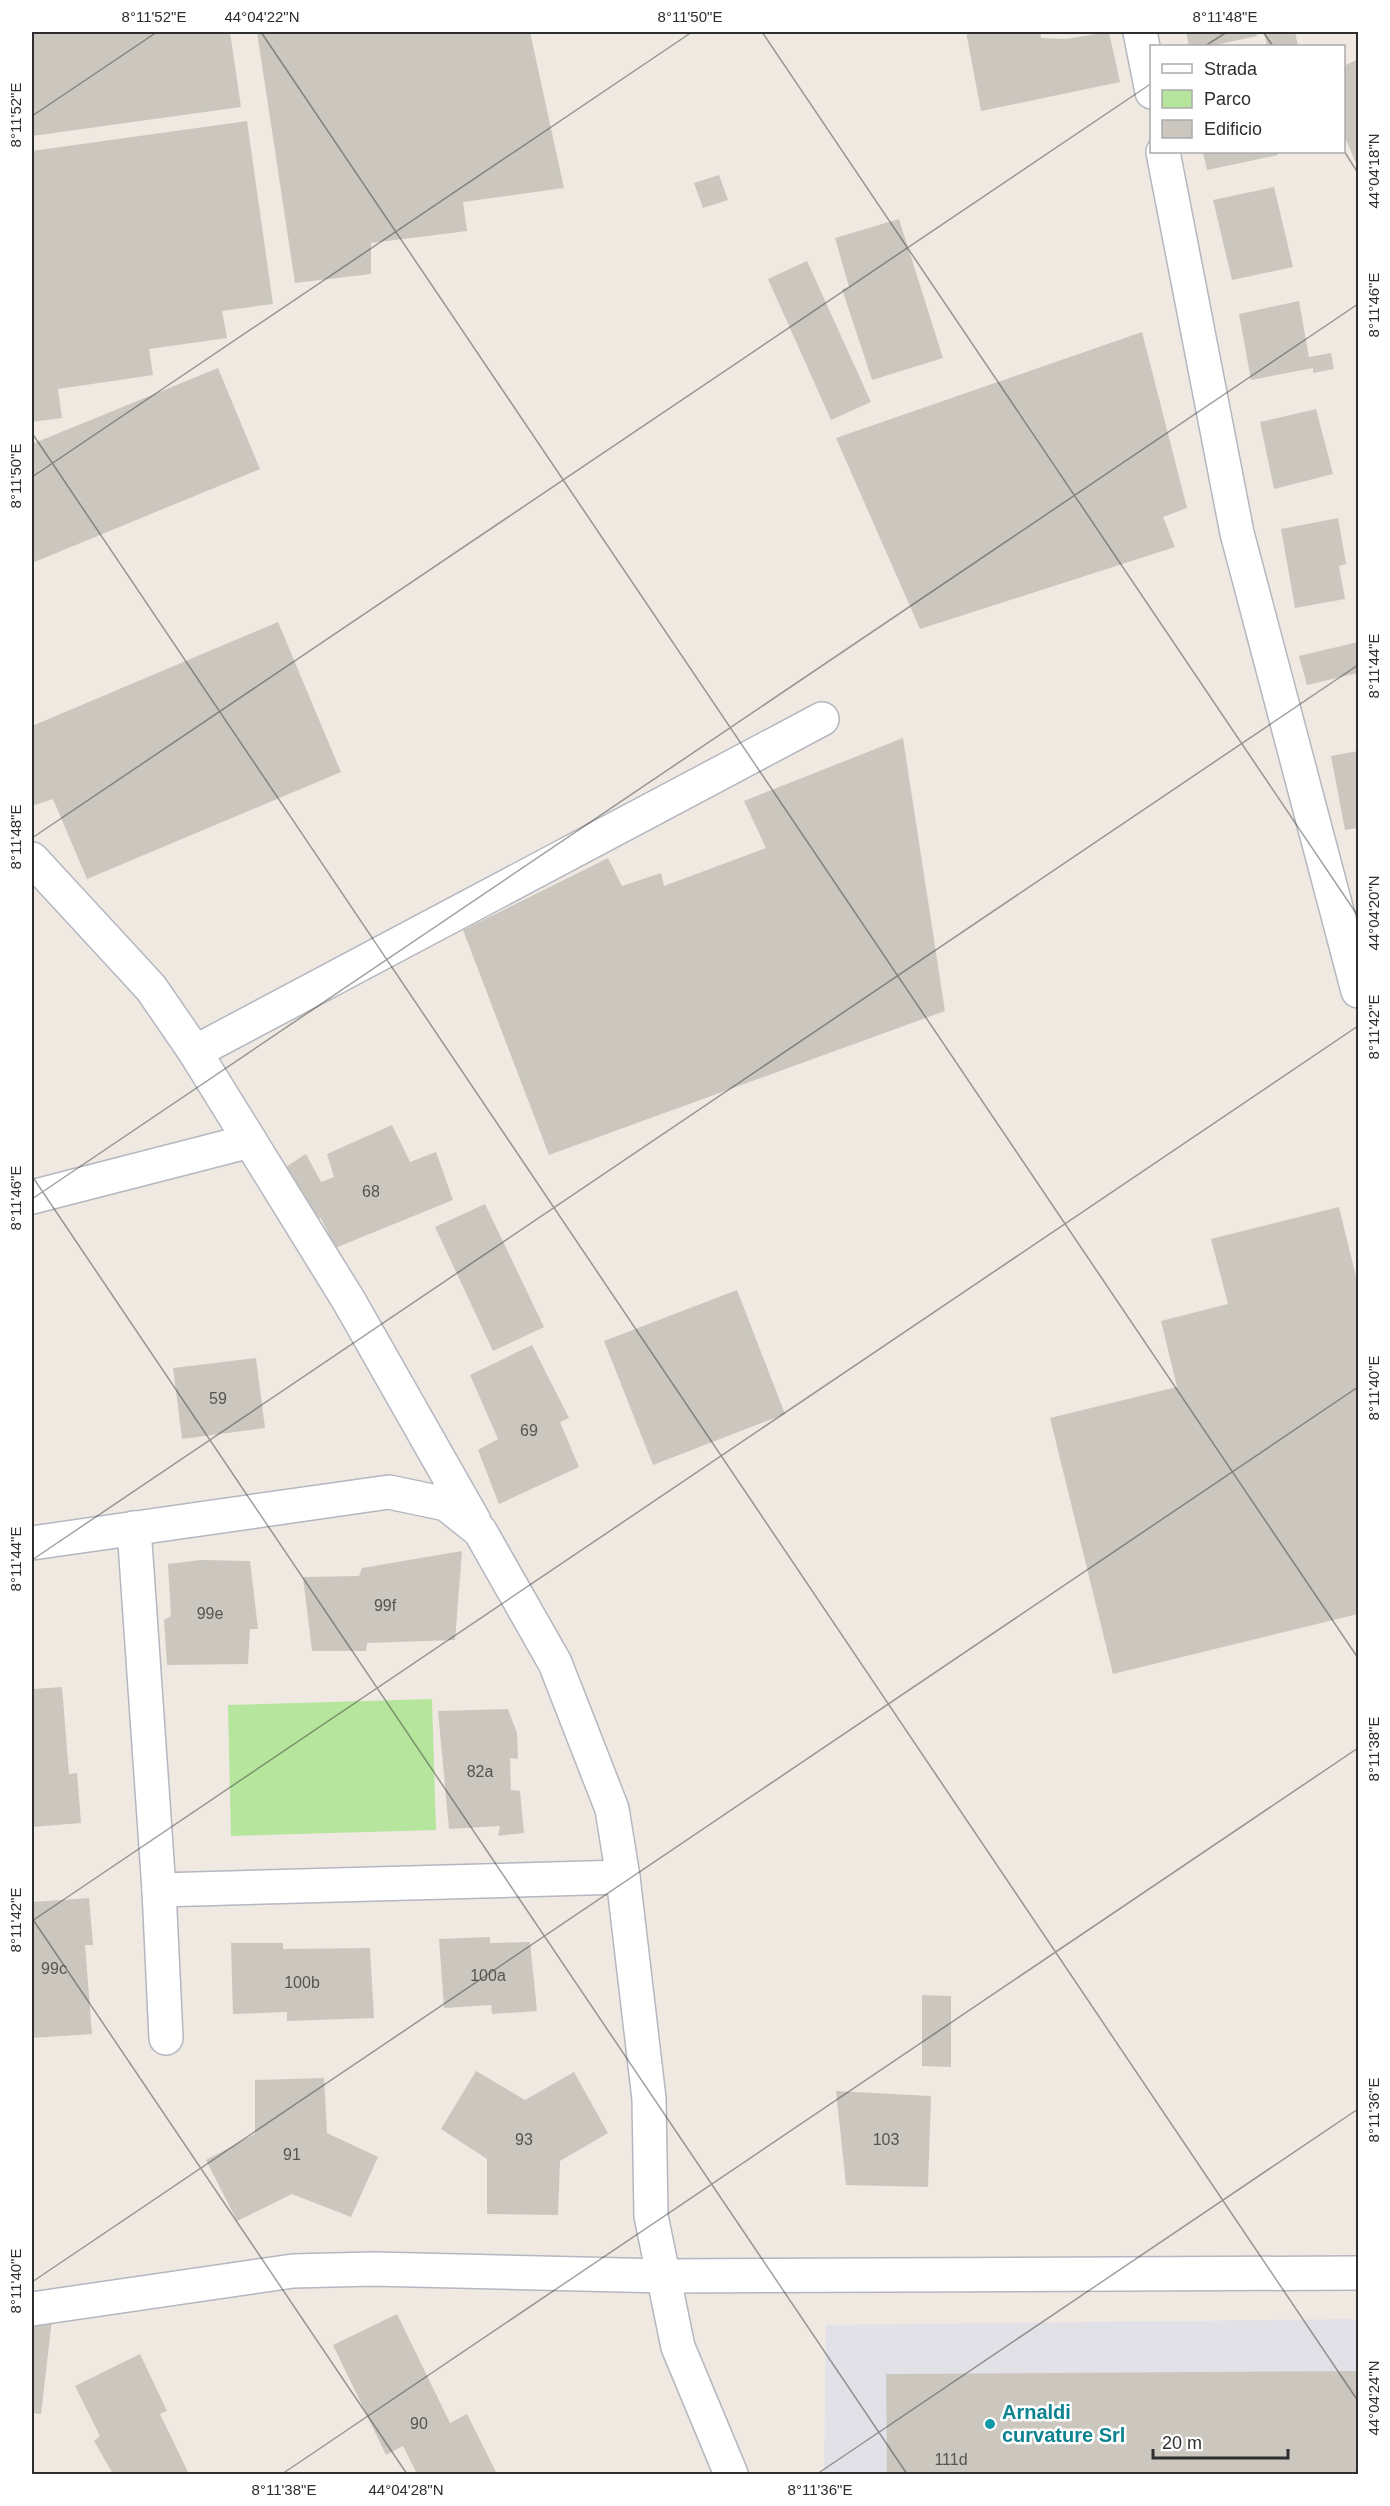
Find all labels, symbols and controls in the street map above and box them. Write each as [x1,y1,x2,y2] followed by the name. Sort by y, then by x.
[122,8,186,25] text: 8°11'52"E
[224,8,300,25] text: 44°04'22"N
[658,8,722,25] text: 8°11'50"E
[1193,8,1257,25] text: 8°11'48"E
[1150,45,1345,153] legend
[1204,59,1258,79] text: Strada
[7,83,24,147] text: 8°11'52"E
[1204,89,1251,109] text: Parco
[1204,119,1262,139] text: Edificio
[1365,133,1382,209] text: 44°04'18"N
[1365,273,1382,337] text: 8°11'46"E
[7,444,24,508] text: 8°11'50"E
[1365,634,1382,698] text: 8°11'44"E
[7,805,24,869] text: 8°11'48"E
[1365,875,1382,951] text: 44°04'20"N
[1365,995,1382,1059] text: 8°11'42"E
[7,1166,24,1230] text: 8°11'46"E
[362,1183,380,1200] house number: 68
[1365,1356,1382,1420] text: 8°11'40"E
[209,1390,227,1407] house number: 59
[520,1422,538,1439] house number: 69
[7,1527,24,1591] text: 8°11'44"E
[374,1597,397,1614] house number: 99f
[197,1605,223,1622] house number: 99e
[1365,1717,1382,1781] text: 8°11'38"E
[467,1763,493,1780] house number: 82a
[7,1888,24,1952] text: 8°11'42"E
[41,1960,67,1977] house number: 99c
[470,1967,506,1984] house number: 100a
[284,1974,320,1991] house number: 100b
[1365,2078,1382,2142] text: 8°11'36"E
[515,2131,533,2148] house number: 93
[873,2131,899,2148] house number: 103
[283,2146,301,2163] house number: 91
[7,2249,24,2313] text: 8°11'40"E
[1365,2360,1382,2436] text: 44°04'24"N
[1002,2401,1125,2446] place label: Arnaldi curvature Srl
[410,2415,428,2432] house number: 90
[983,2417,997,2431] marker: Arnaldi curvature Srl
[1153,2422,1288,2460] scale bar
[1162,2433,1202,2453] text: 20 m
[934,2451,968,2468] house number: 111d
[252,2481,316,2498] text: 8°11'38"E
[368,2481,444,2498] text: 44°04'28"N
[788,2481,852,2498] text: 8°11'36"E

